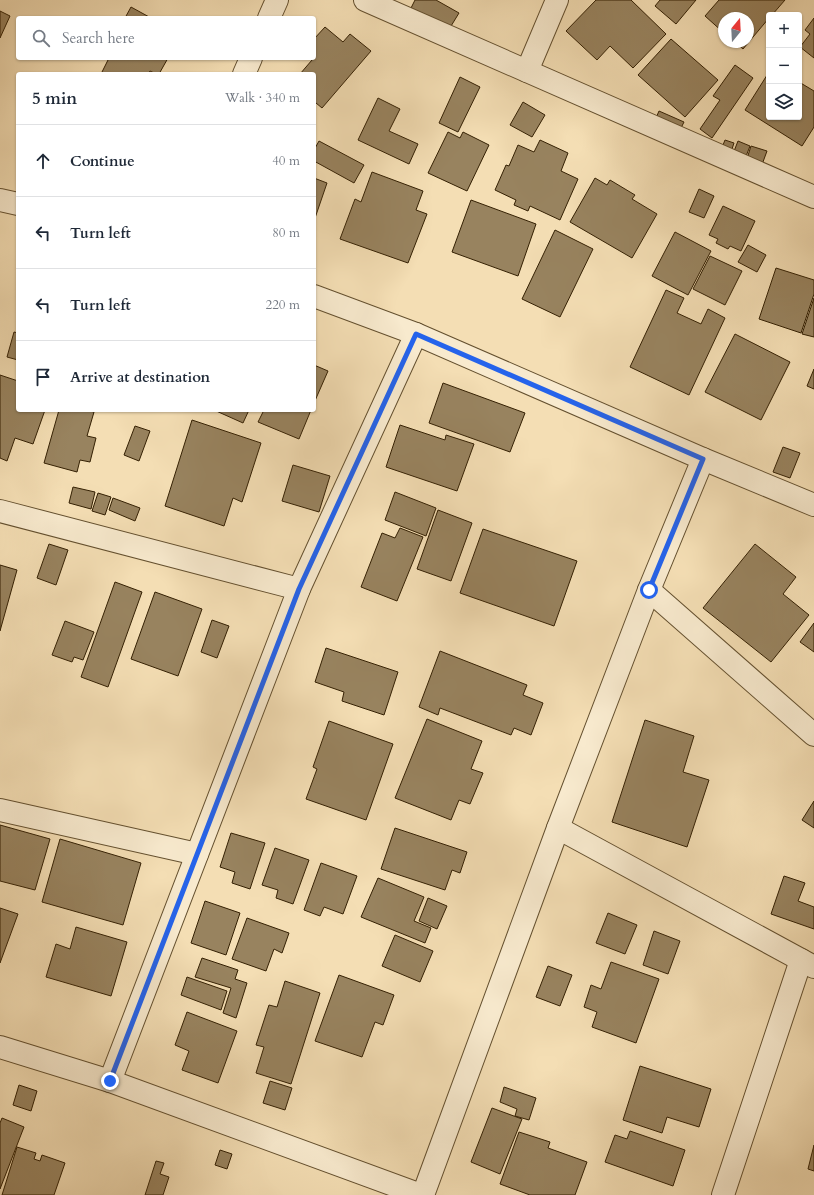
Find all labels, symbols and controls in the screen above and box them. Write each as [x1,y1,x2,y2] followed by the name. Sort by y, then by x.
[718,12,754,48] north arrow
[766,12,802,120] map controls
[766,12,802,48] button: +
[16,16,316,60] search box
[30,27,52,49] icon: search
[62,28,135,48] text: Search here
[766,48,802,84] button: −
[766,84,802,120] button: layers
[32,87,77,110] text: 5 min
[225,89,300,107] text: Walk · 340 m
[32,150,54,172] icon: ahead
[70,151,135,171] text: Continue
[272,152,300,170] text: 40 m
[32,222,54,244] icon: left
[70,223,131,243] text: Turn left
[272,224,300,242] text: 80 m
[32,294,54,316] icon: left
[70,295,131,315] text: Turn left
[266,296,300,314] text: 220 m
[32,366,54,388] icon: arrive
[70,367,210,387] text: Arrive at destination
[640,581,658,599] route start
[101,1072,119,1090] route end

